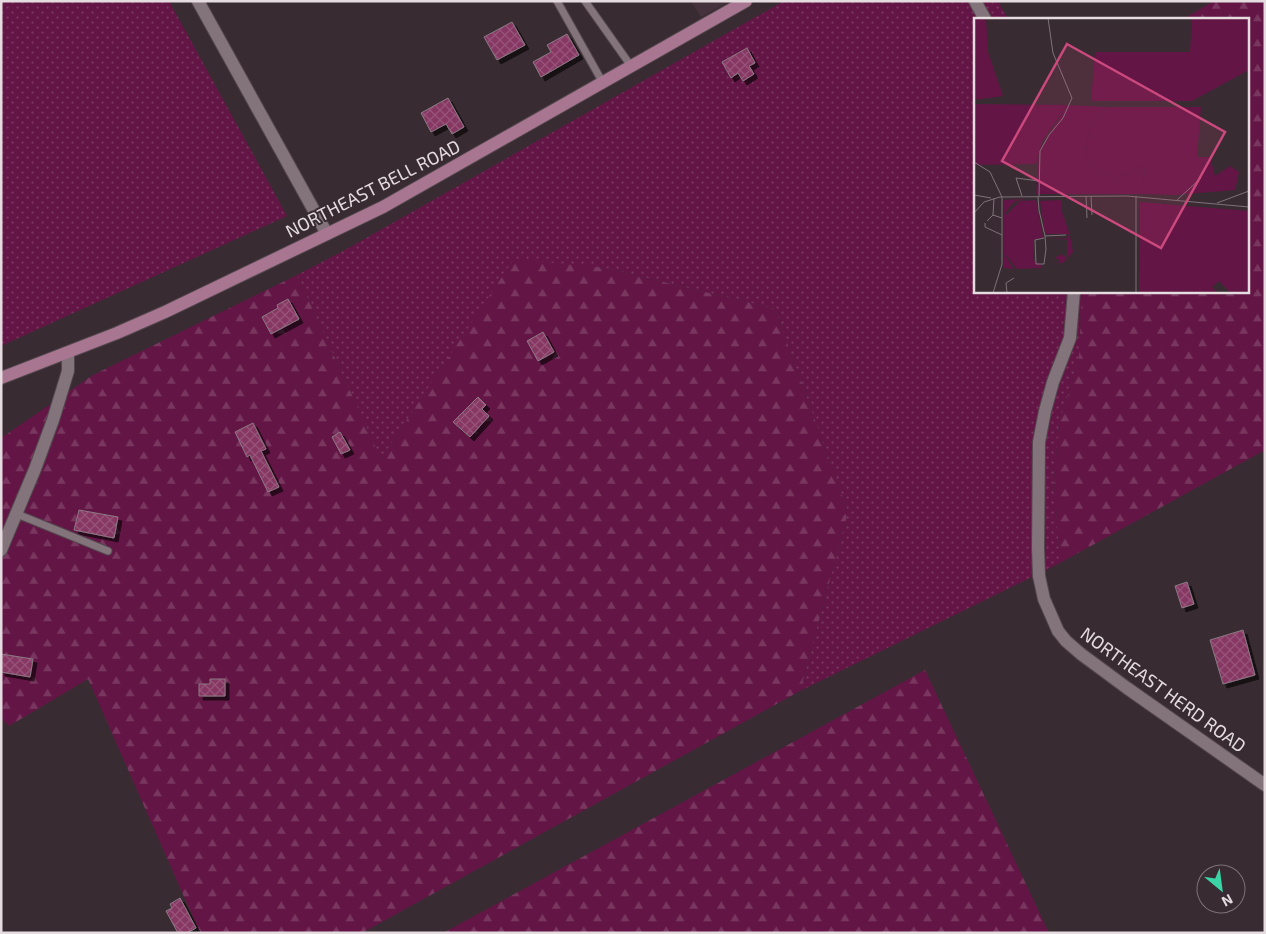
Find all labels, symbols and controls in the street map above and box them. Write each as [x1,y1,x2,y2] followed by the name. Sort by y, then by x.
[974,18,1248,292] inset map
[282,134,464,242] street label: NORTHEAST BELL ROAD
[1077,622,1251,757] street label: NORTHEAST HERD ROAD
[1196,864,1246,914] north arrow
[1219,891,1236,911] text: N

